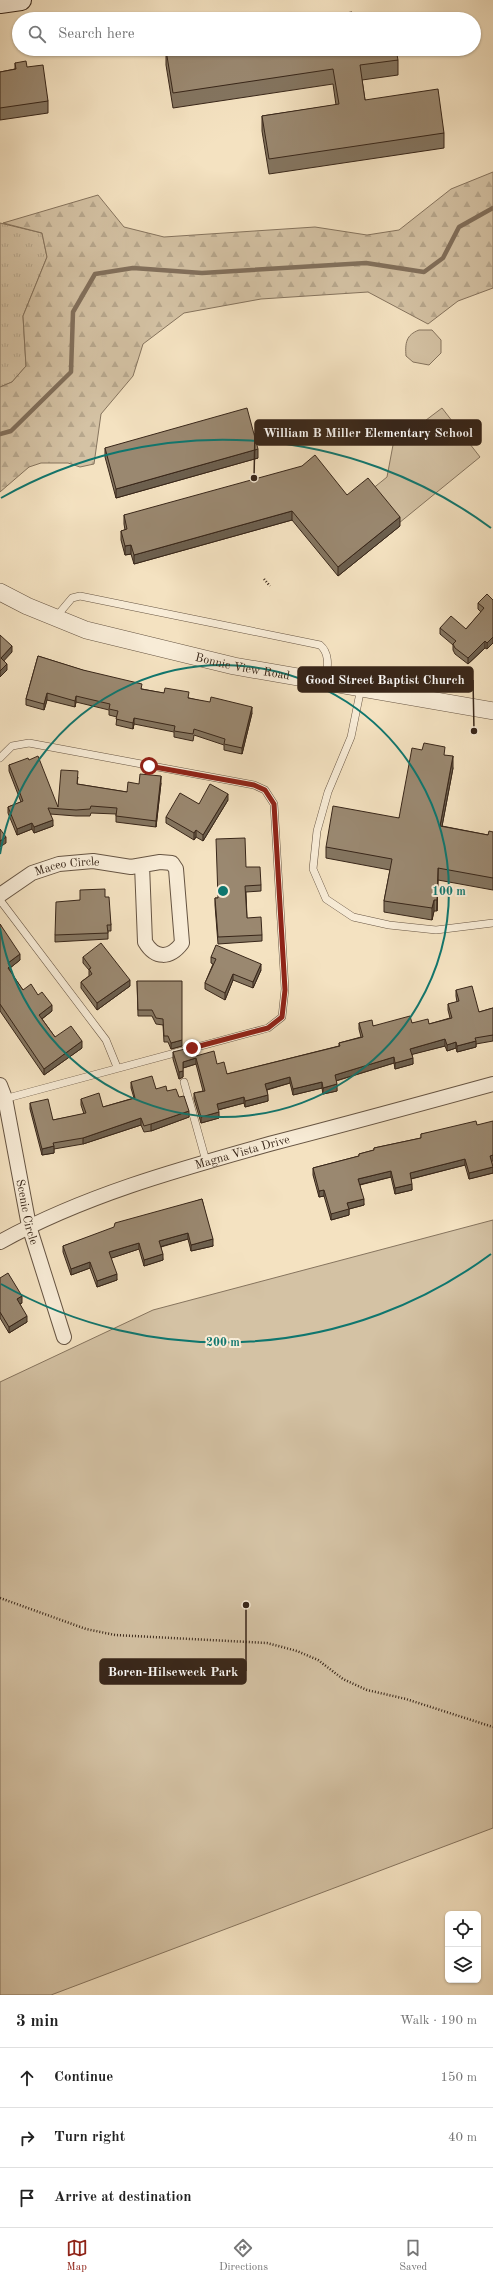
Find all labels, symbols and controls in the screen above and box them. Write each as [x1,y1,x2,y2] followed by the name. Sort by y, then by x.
[12,12,481,56] search box
[26,23,48,45] icon: search
[58,27,135,42] text: Search here
[255,420,481,445] callout: William B Miller Elementary School
[263,427,473,440] text: William B Miller Elementary School
[194,652,291,683] street label: Bonnie View Road
[298,667,473,692] callout: Good Street Baptist Church
[305,674,465,687] text: Good Street Baptist Church
[140,757,158,775] route start
[33,856,101,879] street label: Maceo Circle
[216,884,230,898] centre of rings
[432,886,466,898] text: 100 m
[183,1039,201,1057] route end
[194,1134,292,1172] street label: Magna Vista Drive
[13,1178,40,1247] street label: Scenic Circle
[206,1337,240,1349] text: 200 m
[100,1659,246,1684] callout: Boren-Hilseweck Park
[108,1666,239,1679] text: Boren-Hilseweck Park
[445,1911,481,1983] map controls
[445,1911,481,1947] button: locate
[445,1947,481,1983] button: layers
[16,2013,59,2030] text: 3 min
[400,2014,477,2027] text: Walk · 190 m
[16,2067,38,2089] icon: ahead
[54,2070,113,2085] text: Continue
[440,2071,477,2084] text: 150 m
[16,2127,38,2149] icon: right
[54,2130,125,2145] text: Turn right
[448,2131,477,2144] text: 40 m
[16,2187,38,2209] icon: arrive
[54,2190,192,2205] text: Arrive at destination
[66,2237,88,2275] tab: Map
[219,2237,268,2275] tab: Directions
[399,2237,427,2275] tab: Saved

